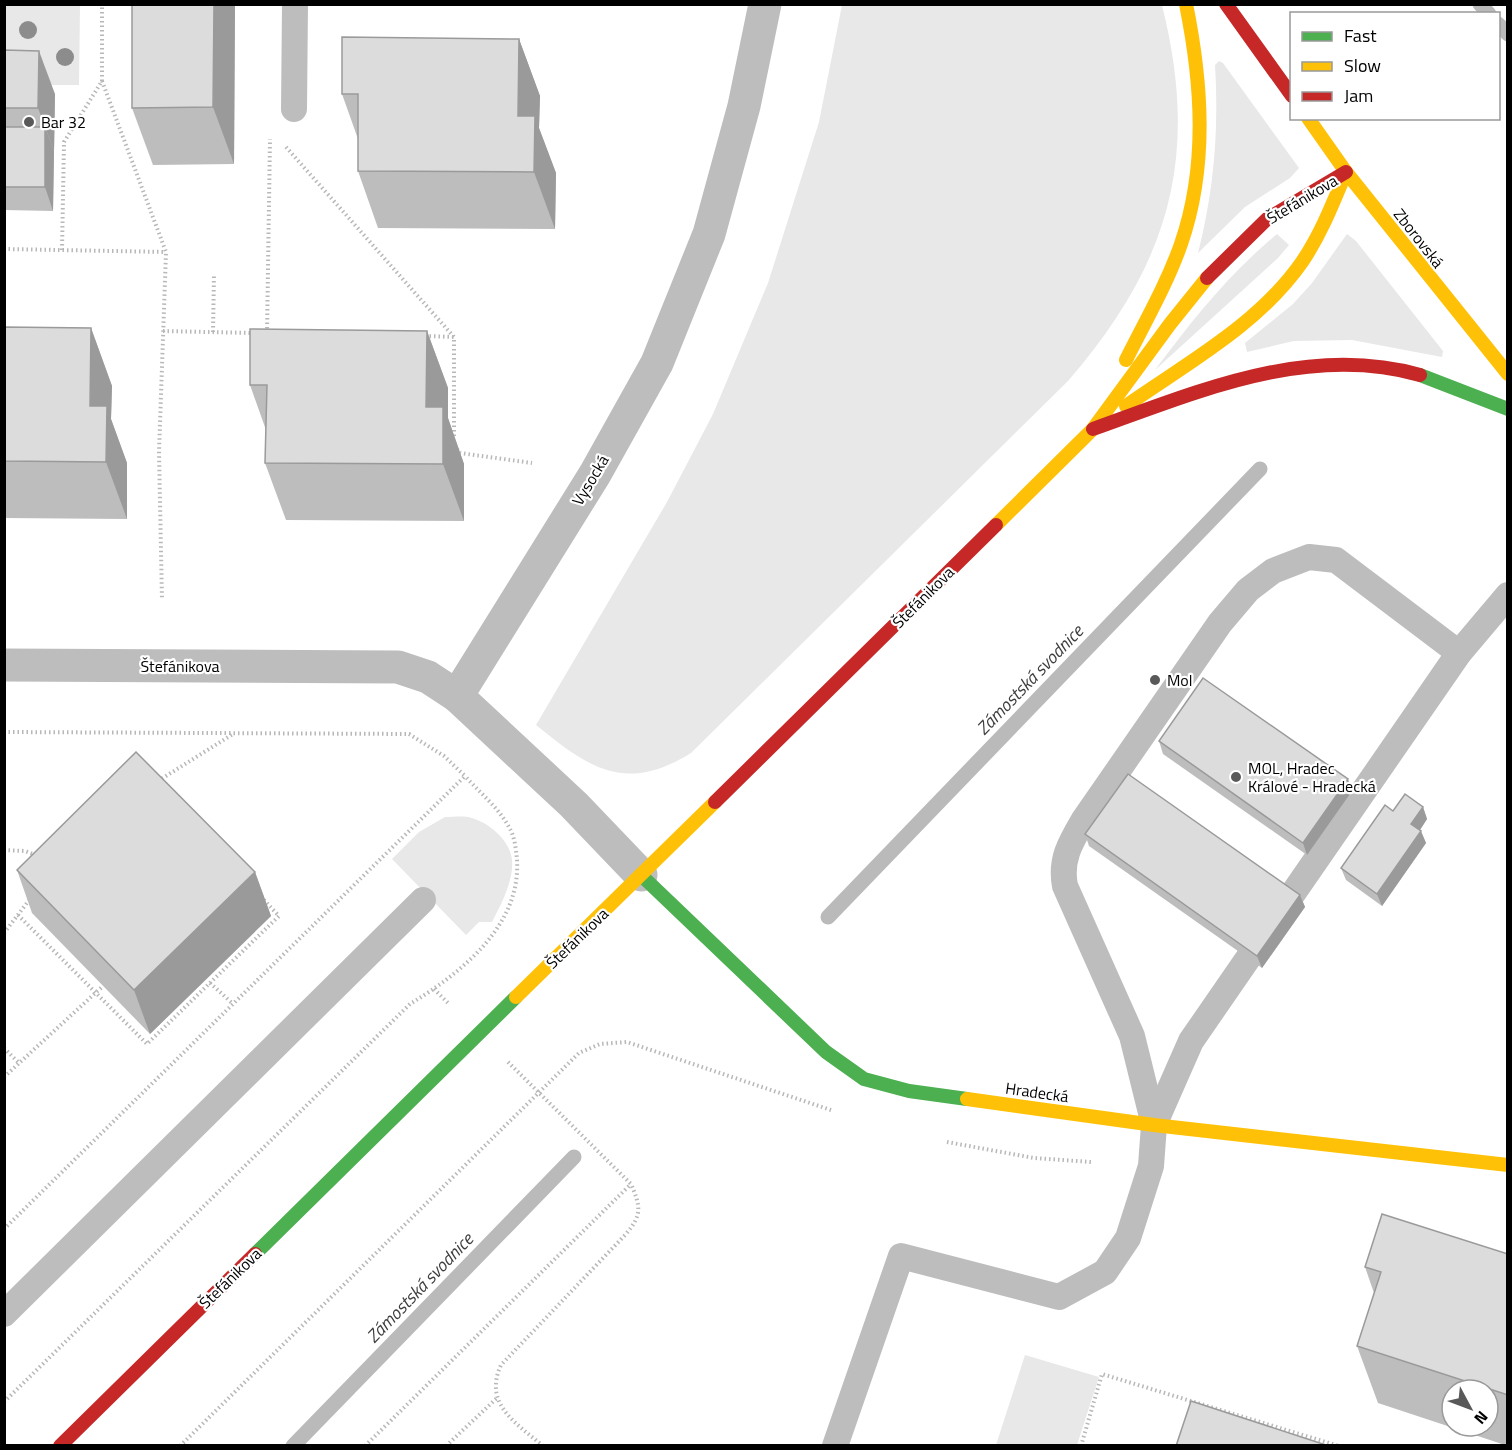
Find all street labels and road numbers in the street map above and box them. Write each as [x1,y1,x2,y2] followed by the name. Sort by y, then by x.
[1262,168,1342,230] street label: Štefánikova
[1388,203,1450,273] street label: Zborovská
[565,450,615,510] street label: Vysocká
[887,561,959,633] street label: Štefánikova
[141,654,219,678] street label: Štefánikova
[540,902,614,974] street label: Štefánikova
[1004,1076,1070,1108] street label: Hradecká
[193,1242,267,1314] street label: Štefánikova

